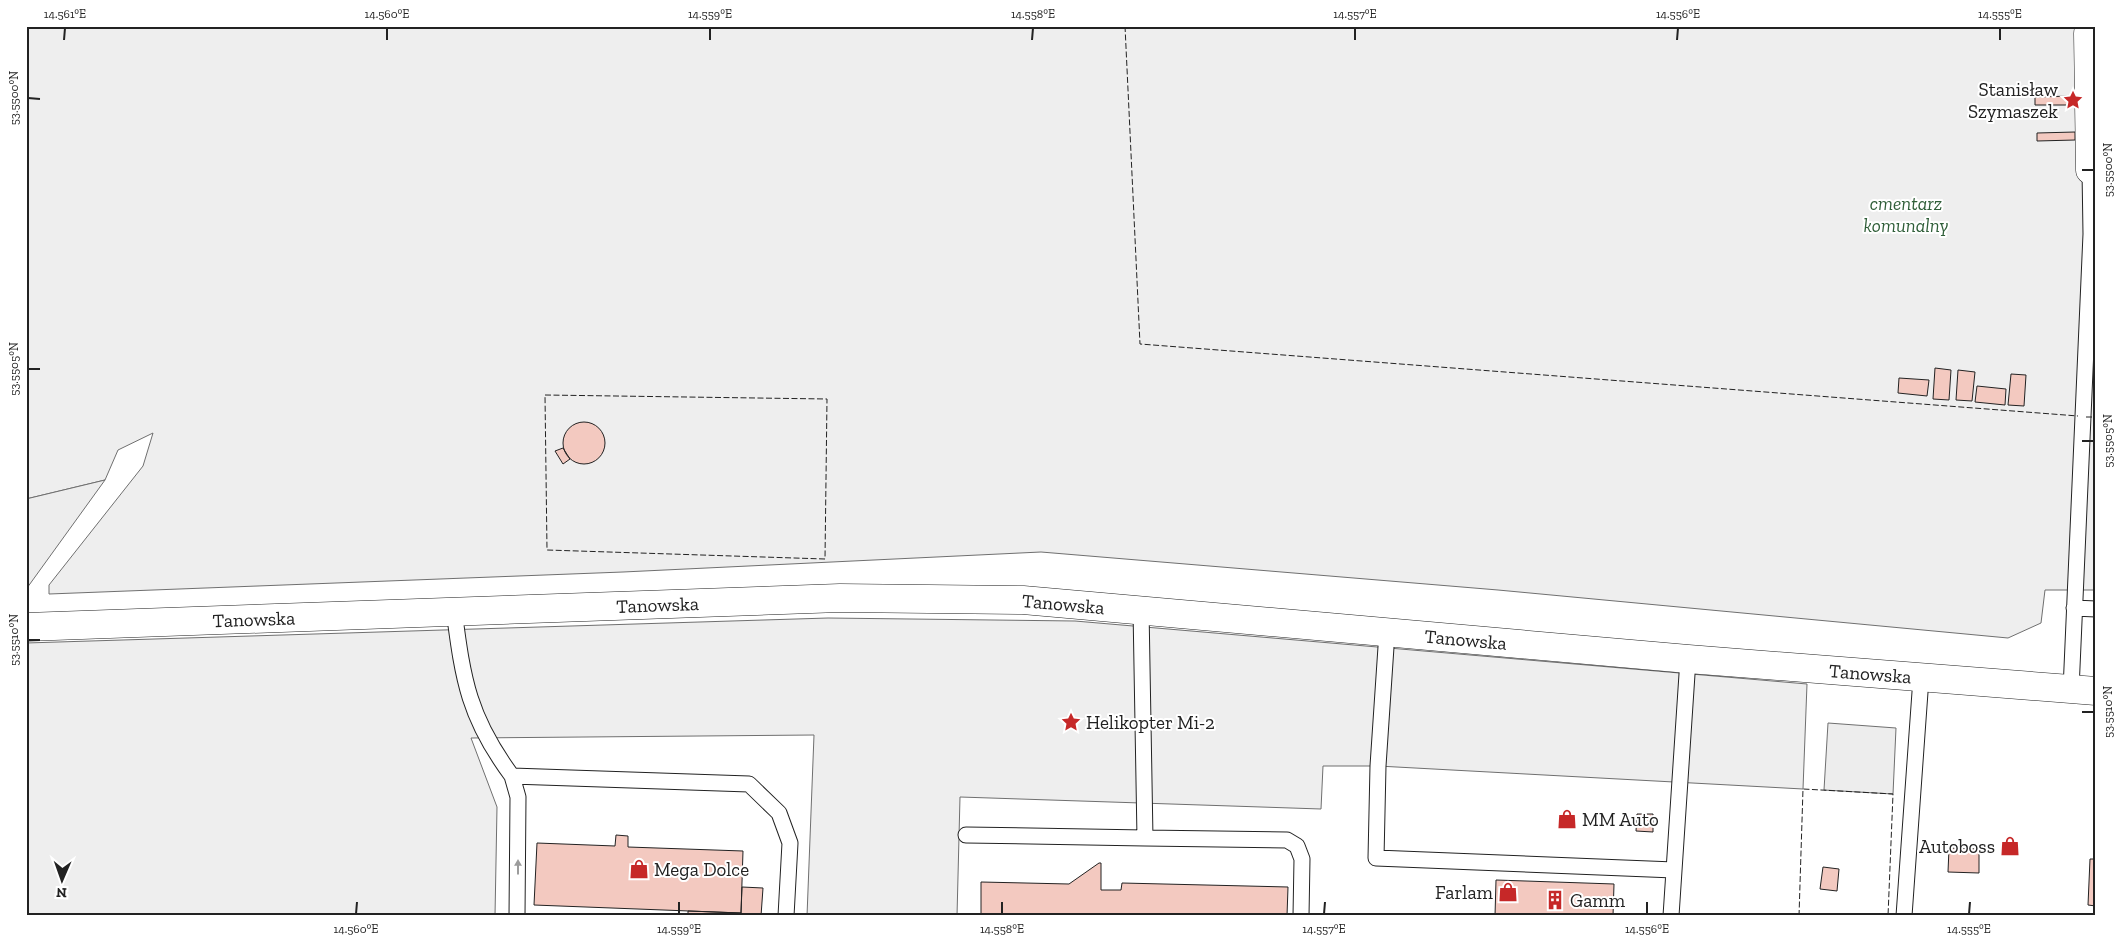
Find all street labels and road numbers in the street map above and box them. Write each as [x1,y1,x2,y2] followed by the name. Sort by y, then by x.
[1021,589,1105,619] street label: Tanowska
[616,592,699,618] street label: Tanowska
[212,606,296,632] street label: Tanowska
[1424,625,1508,655] street label: Tanowska
[1828,659,1912,688] street label: Tanowska

